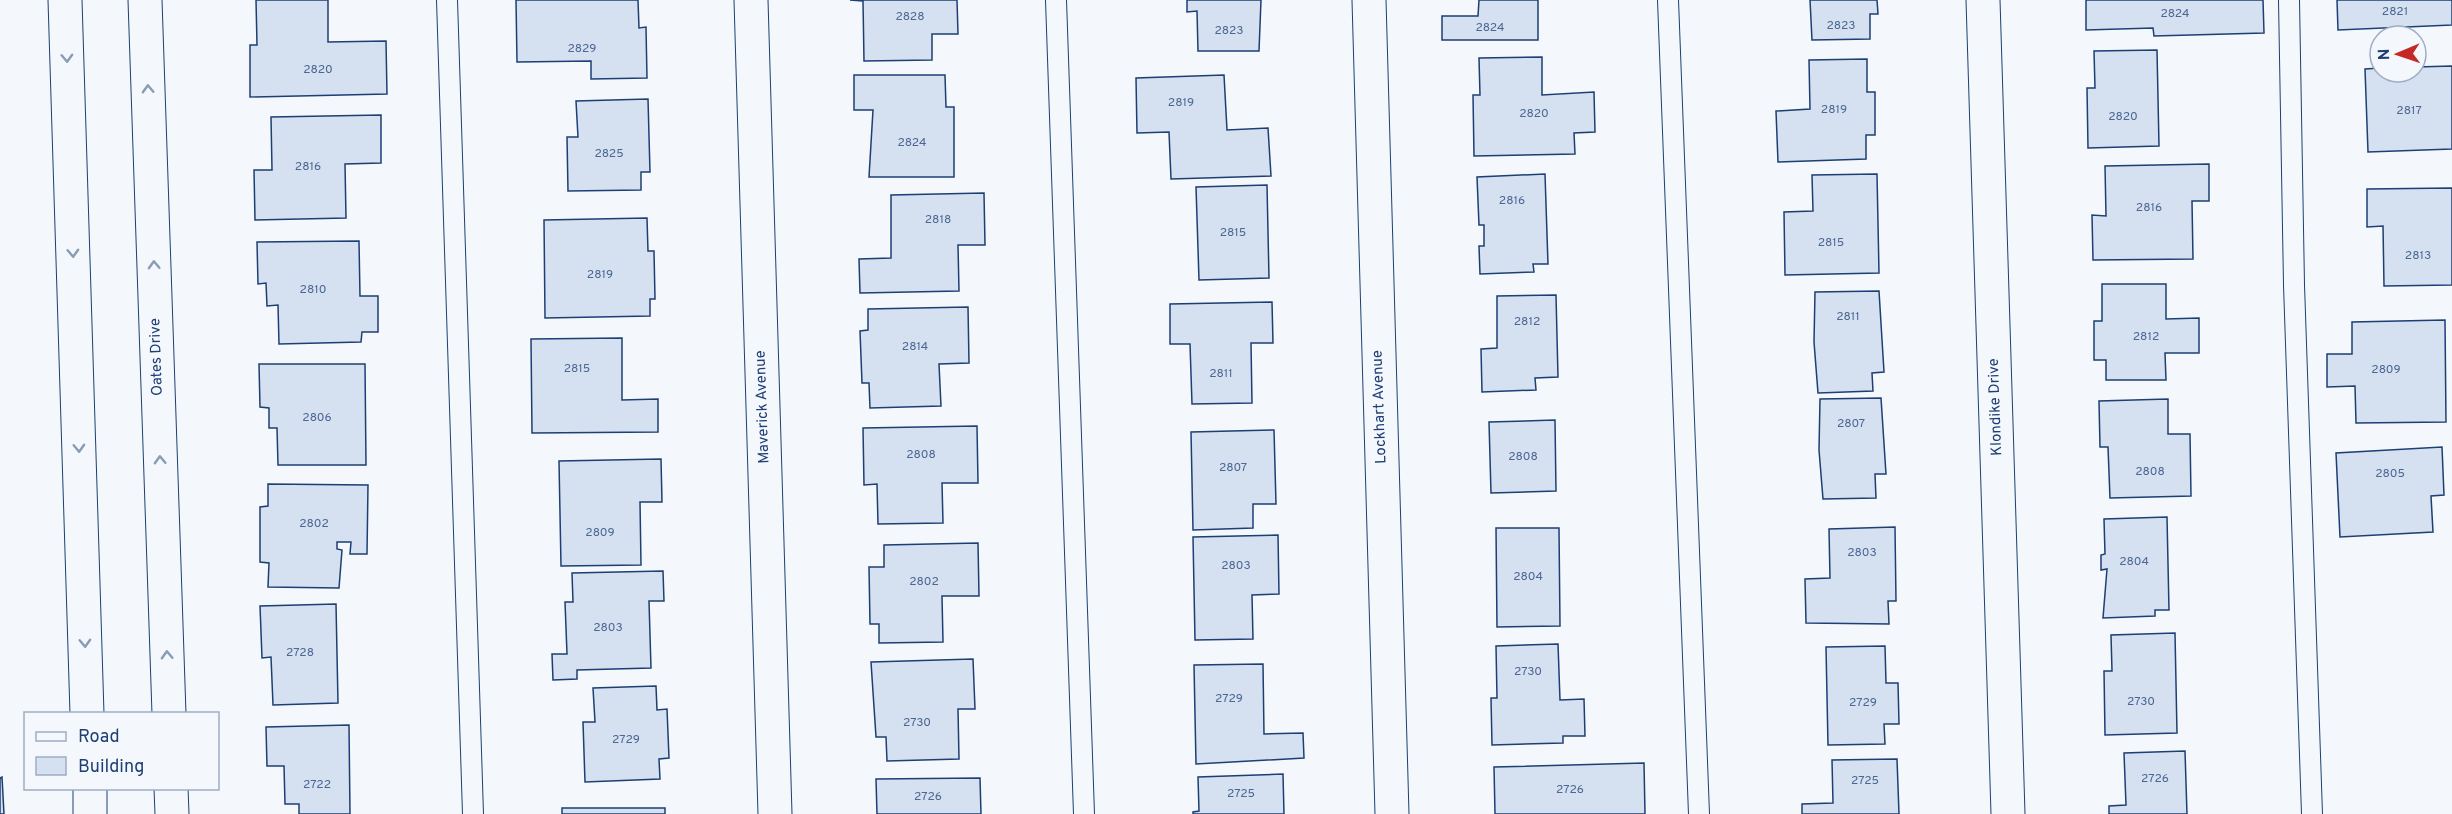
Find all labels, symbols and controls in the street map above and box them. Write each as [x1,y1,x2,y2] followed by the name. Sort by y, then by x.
[2382,4,2408,20] house number: 2821
[2160,6,2190,22] house number: 2824
[895,9,925,25] house number: 2828
[1826,18,1856,34] house number: 2823
[1475,20,1505,36] house number: 2824
[1214,23,1244,39] house number: 2823
[2368,24,2428,84] north arrow
[568,41,596,57] house number: 2829
[2375,48,2395,61] text: N
[61,54,73,63] one-way arrow
[303,62,333,78] house number: 2820
[142,85,154,94] one-way arrow
[1168,95,1194,111] house number: 2819
[1821,102,1847,118] house number: 2819
[2396,103,2422,119] house number: 2817
[1519,106,1549,122] house number: 2820
[2108,109,2138,125] house number: 2820
[897,135,927,151] house number: 2824
[594,146,624,162] house number: 2825
[295,159,321,175] house number: 2816
[1499,193,1525,209] house number: 2816
[2136,200,2162,216] house number: 2816
[925,212,951,228] house number: 2818
[1220,225,1246,241] house number: 2815
[1818,235,1844,251] house number: 2815
[2405,248,2431,264] house number: 2813
[67,249,79,258] one-way arrow
[147,261,160,270] one-way arrow
[587,267,613,283] house number: 2819
[300,282,326,298] house number: 2810
[1836,309,1860,325] house number: 2811
[1514,314,1540,330] house number: 2812
[146,318,168,396] street label: Oates Drive
[2133,329,2159,345] house number: 2812
[902,339,928,355] house number: 2814
[752,350,774,464] street label: Maverick Avenue
[1369,350,1391,464] street label: Lockhart Avenue
[1985,358,2007,456] street label: Klondike Drive
[564,361,590,377] house number: 2815
[2371,362,2401,378] house number: 2809
[1209,366,1233,382] house number: 2811
[302,410,332,426] house number: 2806
[1837,416,1865,432] house number: 2807
[73,444,85,453] one-way arrow
[906,447,936,463] house number: 2808
[1508,449,1538,465] house number: 2808
[154,456,167,465] one-way arrow
[1219,460,1247,476] house number: 2807
[2135,464,2165,480] house number: 2808
[2375,466,2405,482] house number: 2805
[299,516,329,532] house number: 2802
[585,525,615,541] house number: 2809
[1847,545,1877,561] house number: 2803
[2119,554,2149,570] house number: 2804
[1221,558,1251,574] house number: 2803
[1513,569,1543,585] house number: 2804
[909,574,939,590] house number: 2802
[593,620,623,636] house number: 2803
[79,639,91,648] one-way arrow
[286,645,314,661] house number: 2728
[160,651,173,660] one-way arrow
[1514,664,1542,680] house number: 2730
[1215,691,1243,707] house number: 2729
[2127,694,2155,710] house number: 2730
[1849,695,1877,711] house number: 2729
[24,712,219,790] legend
[903,715,931,731] house number: 2730
[78,726,120,749] text: Road
[612,732,640,748] house number: 2729
[78,756,144,779] text: Building
[2141,771,2169,787] house number: 2726
[1851,773,1879,789] house number: 2725
[303,777,331,793] house number: 2722
[1556,782,1584,798] house number: 2726
[1227,786,1255,802] house number: 2725
[914,789,942,805] house number: 2726

